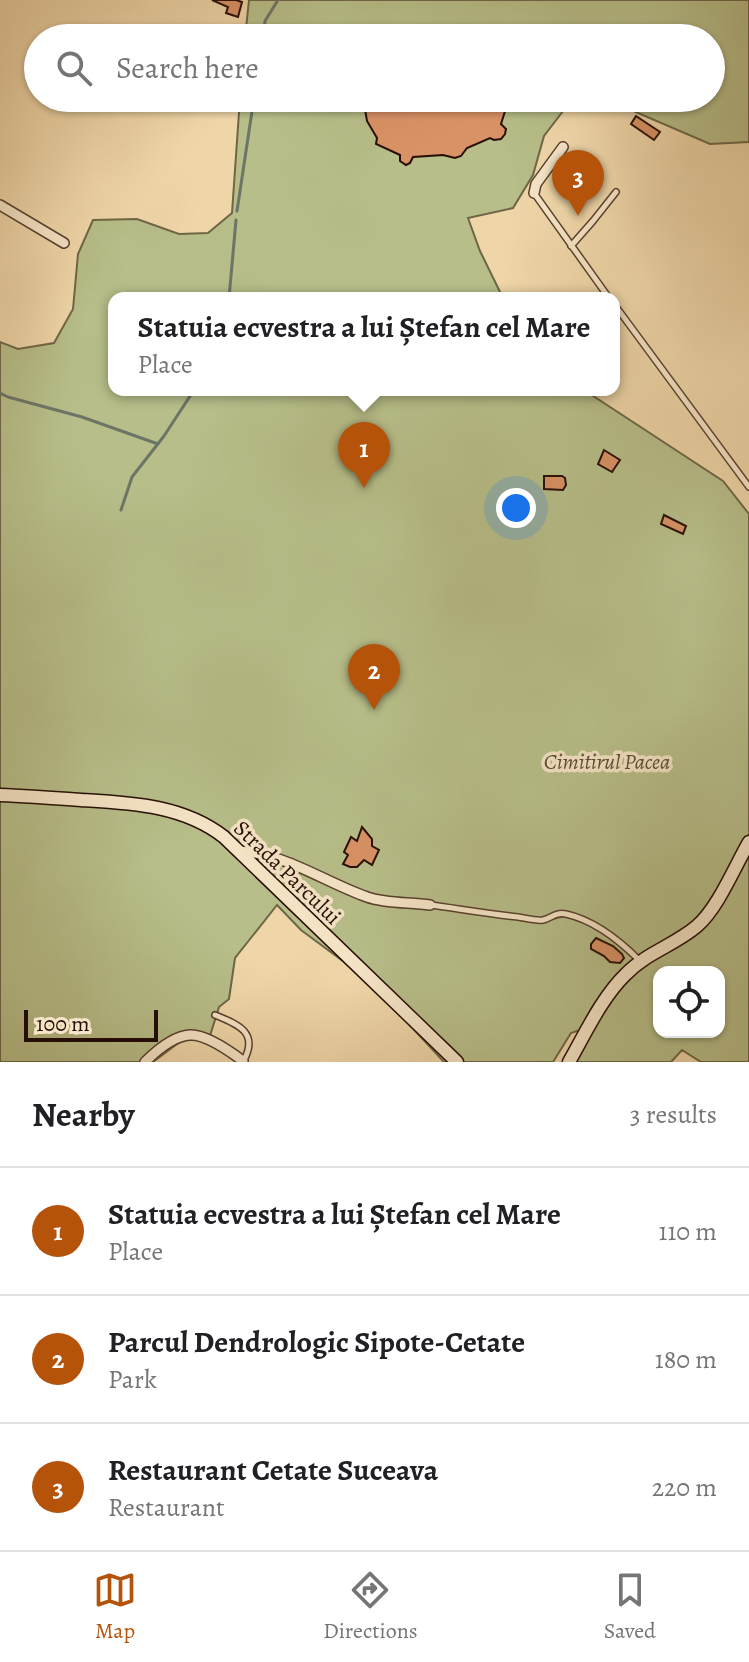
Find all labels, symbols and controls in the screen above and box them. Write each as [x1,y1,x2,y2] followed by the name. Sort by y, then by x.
[24,24,725,112] search box
[52,46,96,90] icon: search
[116,48,259,88] text: Search here
[552,150,604,216] pin: 3
[108,292,620,396] popup
[138,307,590,347] text: Statuia ecvestra a lui Ștefan cel Mare
[138,347,193,382] text: Place
[338,422,390,488] pin: 1
[496,488,536,528] your location
[348,644,400,710] pin: 2
[544,747,670,777] park label: Cimitirul Pacea
[227,814,348,932] street label: Strada Parcului
[653,966,725,1038] map controls
[653,966,725,1038] button: locate
[24,1006,158,1042] scale bar
[36,1009,90,1039] text: 100 m
[32,1091,135,1138] text: Nearby
[630,1097,717,1132] text: 3 results
[108,1194,561,1234] text: Statuia ecvestra a lui Ștefan cel Mare
[53,1214,63,1249] text: 1
[659,1214,717,1249] text: 110 m
[108,1234,163,1269] text: Place
[108,1322,525,1362] text: Parcul Dendrologic Sipote-Cetate
[52,1342,64,1377] text: 2
[655,1342,717,1377] text: 180 m
[108,1362,157,1397] text: Park
[108,1450,438,1490] text: Restaurant Cetate Suceava
[52,1470,64,1505] text: 3
[652,1470,717,1505] text: 220 m
[108,1490,225,1525] text: Restaurant
[93,1568,137,1646] tab: Map
[323,1568,418,1646] tab: Directions
[604,1568,656,1646] tab: Saved

